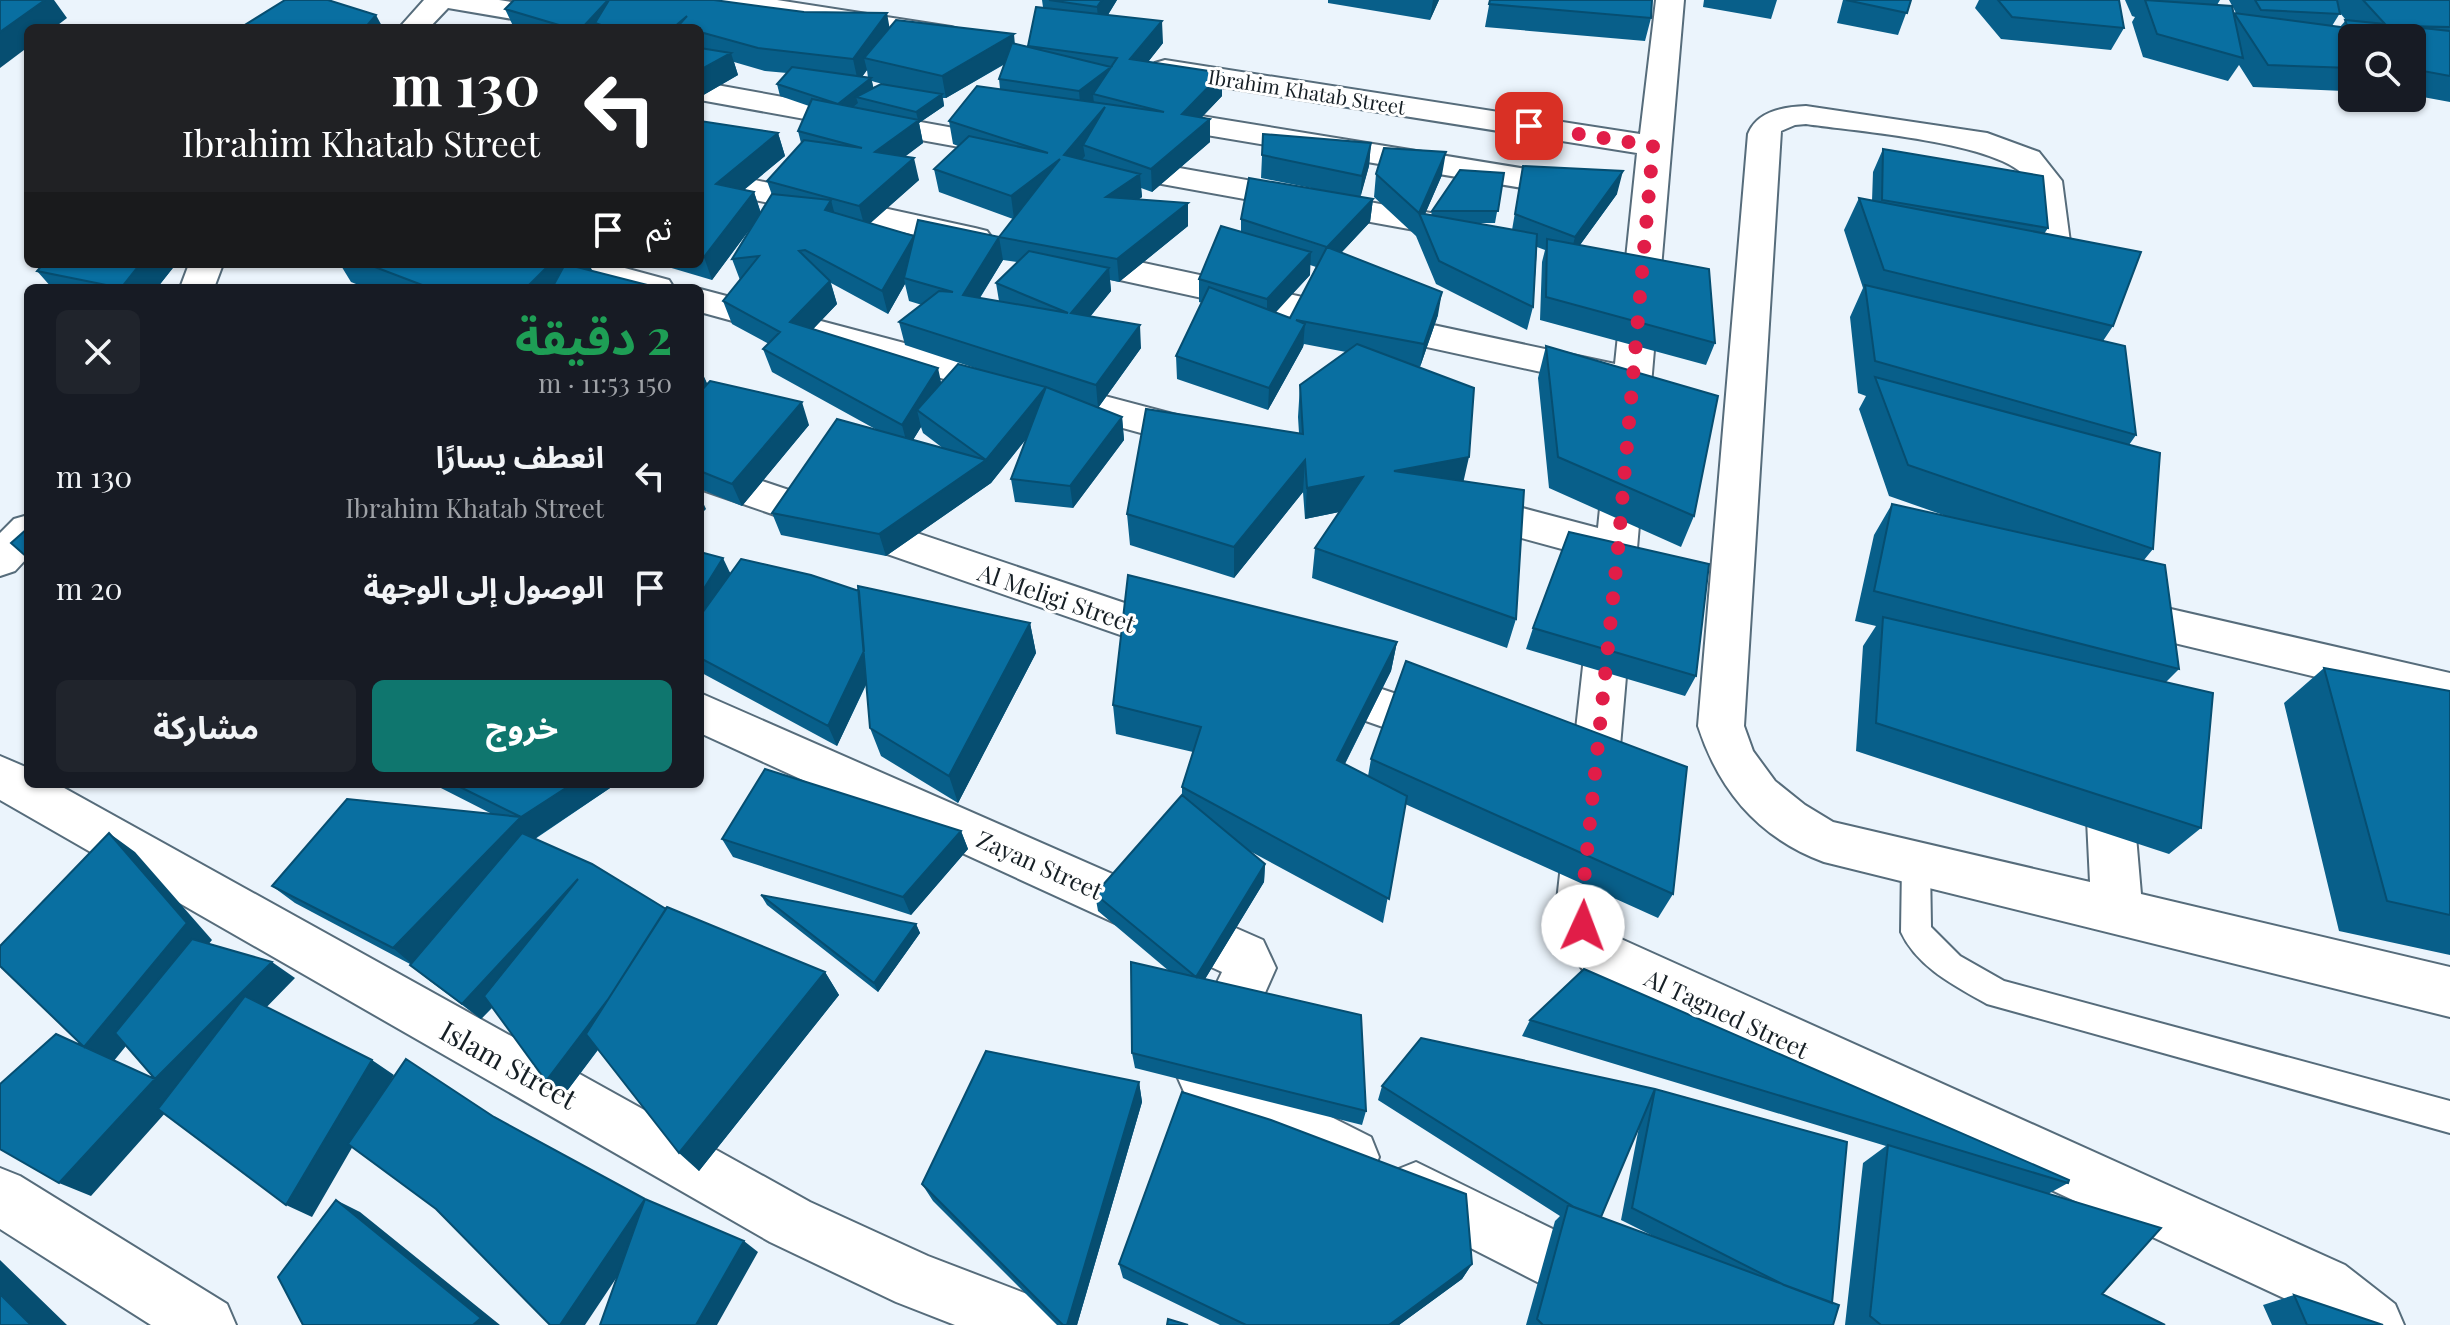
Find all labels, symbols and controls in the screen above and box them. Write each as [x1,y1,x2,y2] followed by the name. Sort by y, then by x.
[2338,24,2426,112] map controls
[2338,24,2426,112] button: search
[392,46,540,121] text: 130 m
[568,56,672,160] icon: left
[1207,62,1408,120] street label: Ibrahim Khatab Street
[1495,92,1563,160] pin
[1507,104,1551,148] icon: arrive
[182,118,540,166] text: Ibrahim Khatab Street
[586,208,630,252] icon: arrive
[646,208,672,248] text: ثم
[515,303,672,367] text: 2 دقيقة
[56,310,140,394] button: close
[538,365,672,400] text: 150 m · 11:53
[436,436,604,476] text: انعطف يسارًا
[628,454,672,498] icon: left
[56,456,132,496] text: 130 m
[345,490,604,525] text: Ibrahim Khatab Street
[973,555,1140,639] street label: Al Meligi Street
[363,566,604,606] text: الوصول إلى الوجهة
[628,566,672,610] icon: arrive
[56,568,123,608] text: 20 m
[56,680,356,772] button: مشاركة
[372,680,672,772] button: خروج
[972,822,1108,906] street label: Zayan Street
[1541,884,1625,968] position arrow
[1639,961,1815,1065] street label: Al Tagned Street
[434,1011,585,1117] street label: Islam Street

